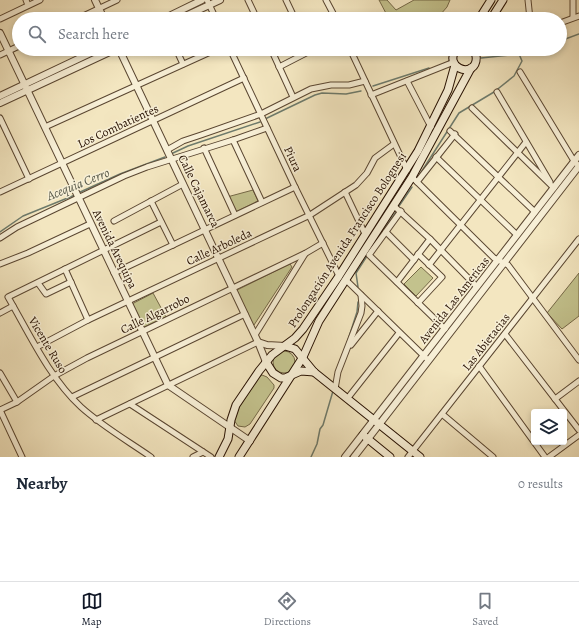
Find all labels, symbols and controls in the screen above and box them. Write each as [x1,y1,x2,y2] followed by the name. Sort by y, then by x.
[12,12,567,56] search box
[26,23,48,45] icon: search
[58,24,129,44] text: Search here
[75,100,161,152] street label: Los Combatientes
[280,144,306,175] street label: Piura
[284,149,410,331] street label: Prolongación Avenida Francisco Bolognesi
[174,152,224,230] street label: Calle Cajamarca
[43,164,112,205] water label: Acequia Cerro
[88,206,141,292] street label: Avenida Arequipa
[184,225,255,269] street label: Calle Arboleda
[414,253,493,347] street label: Avenida Las Americas
[118,290,192,338] street label: Calle Algarrobo
[458,310,514,374] street label: Las Abietacias
[24,313,71,376] street label: Vicente Ruso
[531,409,567,445] map controls
[531,409,567,445] button: layers
[16,472,67,495] text: Nearby
[518,475,563,492] text: 0 results
[81,590,103,629] tab: Map
[264,590,311,629] tab: Directions
[472,590,498,629] tab: Saved

